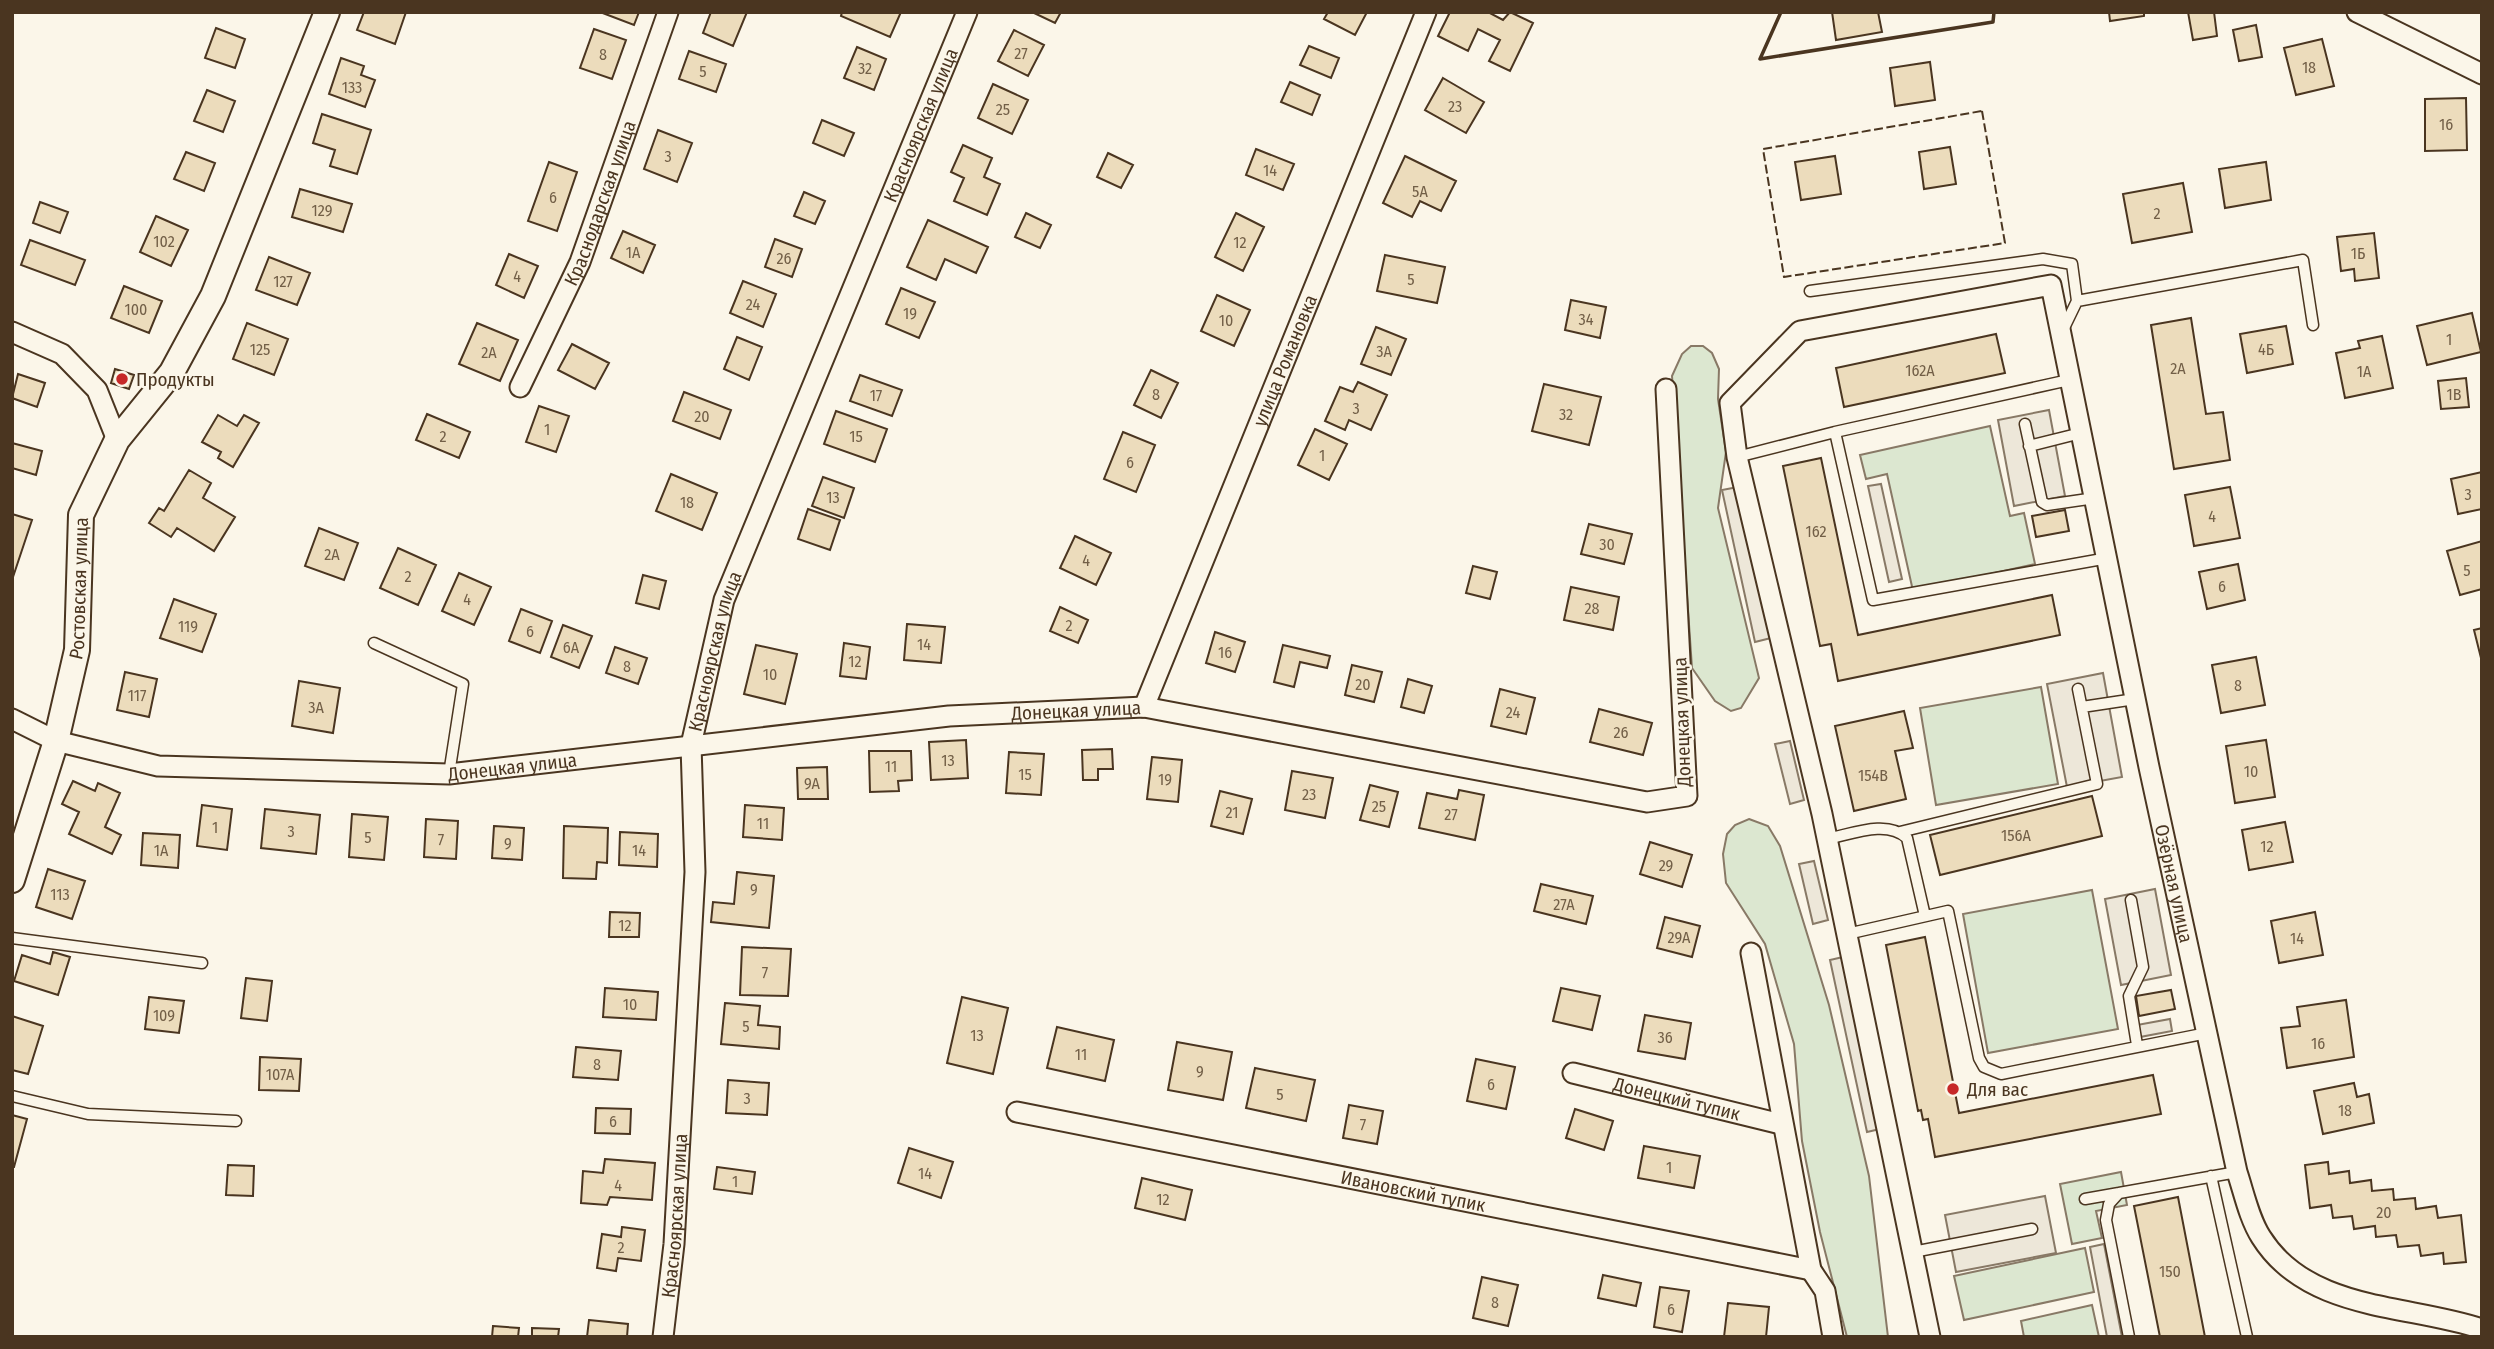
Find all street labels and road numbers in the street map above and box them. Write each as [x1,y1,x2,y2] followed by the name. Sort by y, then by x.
[878,44,962,205] street label: Красноярская улица
[559,117,640,289] street label: Краснодарская улица
[1248,291,1322,430] street label: улица Романовка
[64,517,92,661] street label: Ростовская улица
[683,568,746,734] street label: Красноярская улица
[1668,657,1696,788] street label: Донецкая улица
[1010,696,1141,725] street label: Донецкая улица
[446,748,578,786] street label: Донецкая улица
[2150,822,2198,945] street label: Озёрная улица
[1610,1072,1743,1125] street label: Донецкий тупик
[656,1133,692,1299] street label: Красноярская улица
[1339,1165,1488,1217] street label: Ивановский тупик

